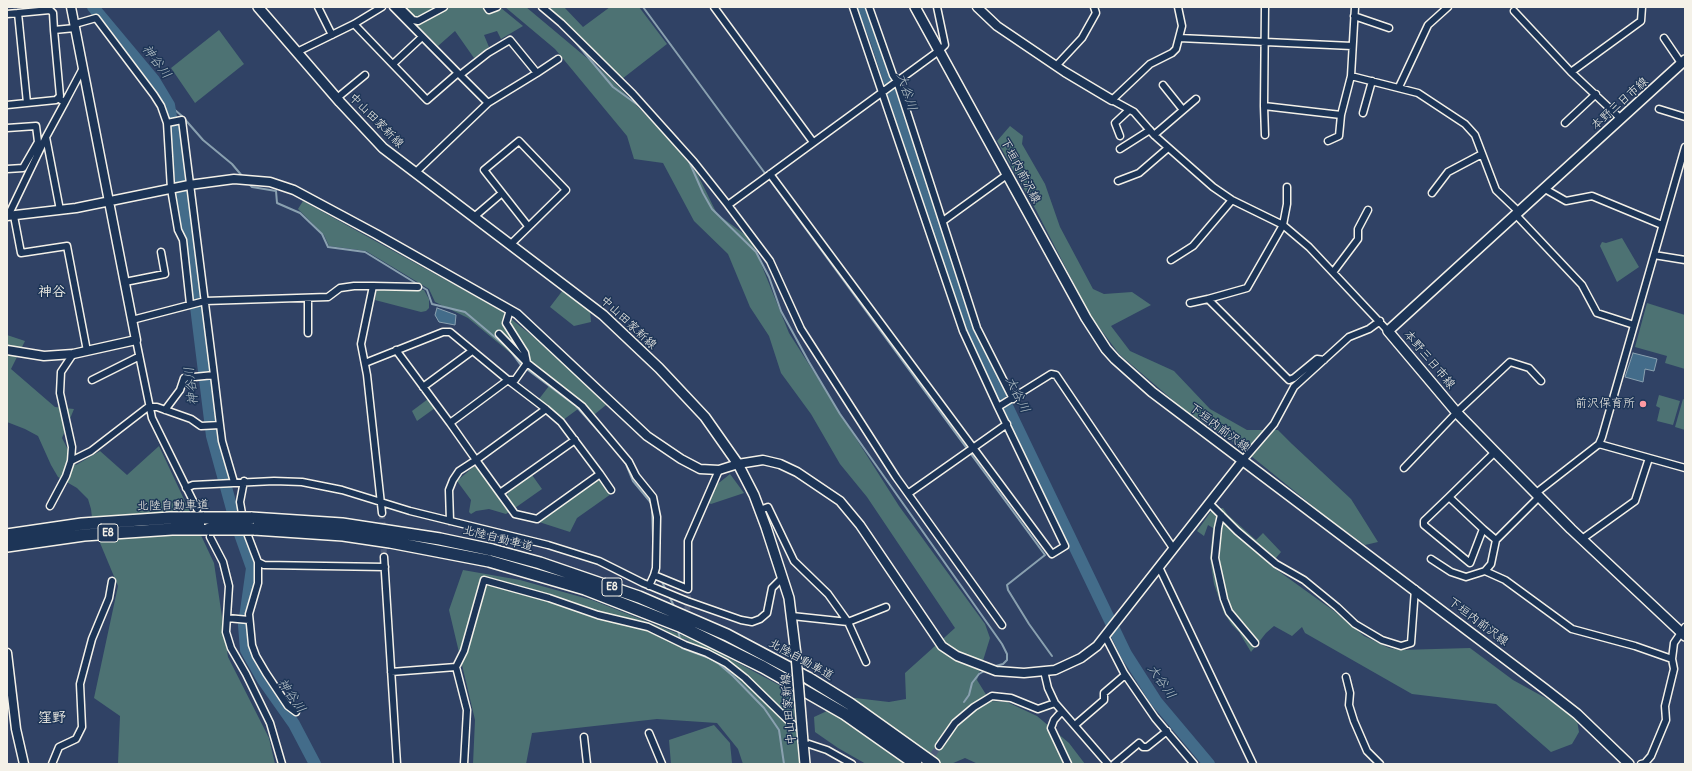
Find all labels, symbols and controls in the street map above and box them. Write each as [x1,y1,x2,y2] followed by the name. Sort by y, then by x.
[138,42,174,82] water label: 神谷川
[893,71,919,113] water label: 大谷川
[1588,75,1652,133] street label: 本野三日市線
[345,90,407,152] street label: 中山田家新線
[997,136,1043,206] street label: 下垣内前沢線
[38,284,66,300] district label: 神谷
[597,293,659,353] street label: 中山田家新線
[1400,328,1458,392] street label: 本野三日市線
[182,366,202,406] water label: 神谷川
[1001,374,1033,416] water label: 大谷川
[1575,397,1635,411] place label: 前沢保育所
[1638,399,1648,409] marker: 前沢保育所
[1186,401,1252,455] street label: 下垣内前沢線
[137,498,209,514] street label: 北陸自動車道
[461,523,535,555] street label: 北陸自動車道
[98,524,118,542] road number: E8
[602,578,622,596] road number: E8
[1445,595,1511,649] street label: 下垣内前沢線
[766,636,836,684] street label: 北陸自動車道
[1143,662,1179,702] water label: 大谷川
[779,673,799,745] street label: 中山田家新線
[273,676,309,716] water label: 神谷川
[38,710,66,726] district label: 窪野

